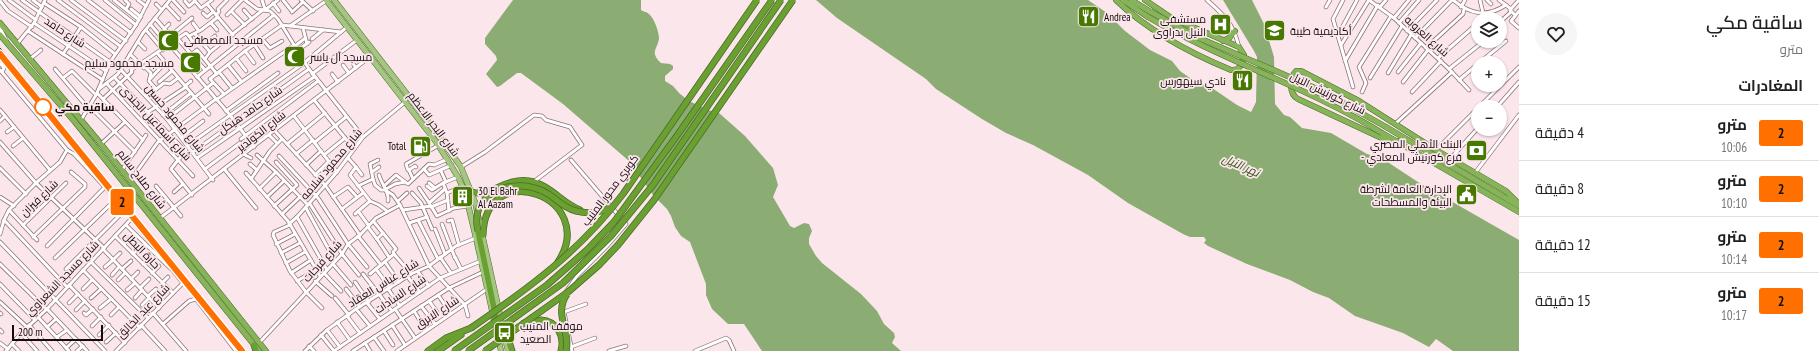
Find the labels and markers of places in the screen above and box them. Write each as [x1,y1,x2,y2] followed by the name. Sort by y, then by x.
[1076,4,1102,30] restaurant icon: Andrea
[1104,10,1131,24] place label: Andrea
[1153,12,1206,39] place label: مستشفى النيل بدراوى
[1208,12,1234,38] hospital icon: مستشفى النيل بدراوى
[1261,18,1287,44] school or university icon: أكاديمية طيبة
[1290,24,1352,38] place label: أكاديمية طيبة
[156,27,182,53] mosque icon: مسجد المصطفى
[184,33,263,47] place label: مسجد المصطفى
[282,44,308,70] mosque icon: مسجد آل ياسر
[177,50,203,76] mosque icon: مسجد محمود سليم
[309,50,372,64] place label: مسجد آل ياسر
[85,56,174,71] place label: مسجد محمود سليم
[1229,68,1255,94] restaurant icon: نادي سيهورس
[1160,74,1226,90] place label: نادي سيهورس
[34,98,52,116] marker: ساقية مكي
[55,100,115,117] place label: ساقية مكي
[408,133,434,159] fuel station icon: Total
[1361,137,1462,166] place label: البنك الأهلي المصري - فرع كورنيش المعادي
[1464,137,1490,163] bank icon: البنك الأهلي المصري - فرع كورنيش المعادي
[387,139,406,153] place label: Total
[1360,182,1452,209] place label: الإدارة العامة لشرطة البيئة والمسطحات
[1454,182,1480,208] public building icon: الإدارة العامة لشرطة البيئة والمسطحات
[450,184,476,210] building icon: 30 El Bahr Al Aazam
[478,184,517,211] place label: 30 El Bahr Al Aazam
[491,319,517,345] bus stop icon: موقف المنيب الصعيد
[520,319,583,346] place label: موقف المنيب الصعيد

